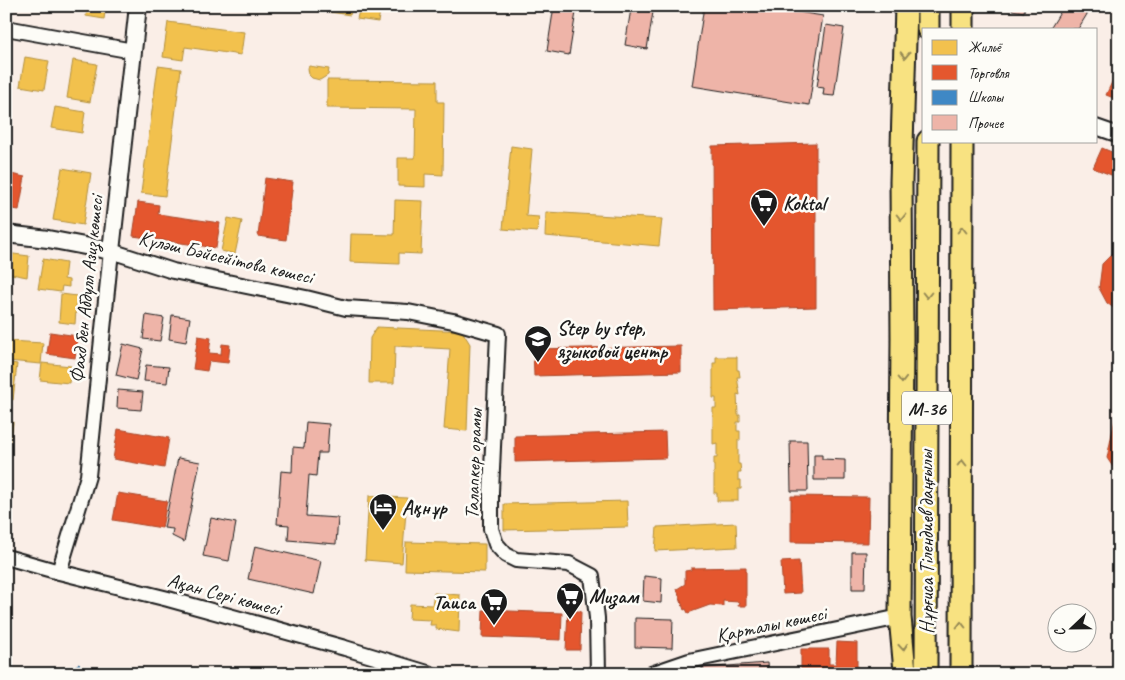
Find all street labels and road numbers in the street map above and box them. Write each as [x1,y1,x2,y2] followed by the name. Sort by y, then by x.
[64,192,110,384] street label: Фахд бен Абдулл Азиз көшесі
[136,225,318,290] street label: Күләш Бәйсейітова көшесі
[902,392,952,424] road number: M-36
[459,407,488,519] street label: Талапкер орамы
[914,449,939,634] street label: Нұрғиса Тілендиев даңғылы
[165,567,285,622] street label: Ақан Сері көшесі
[714,600,831,648] street label: Қарталы көшесі

